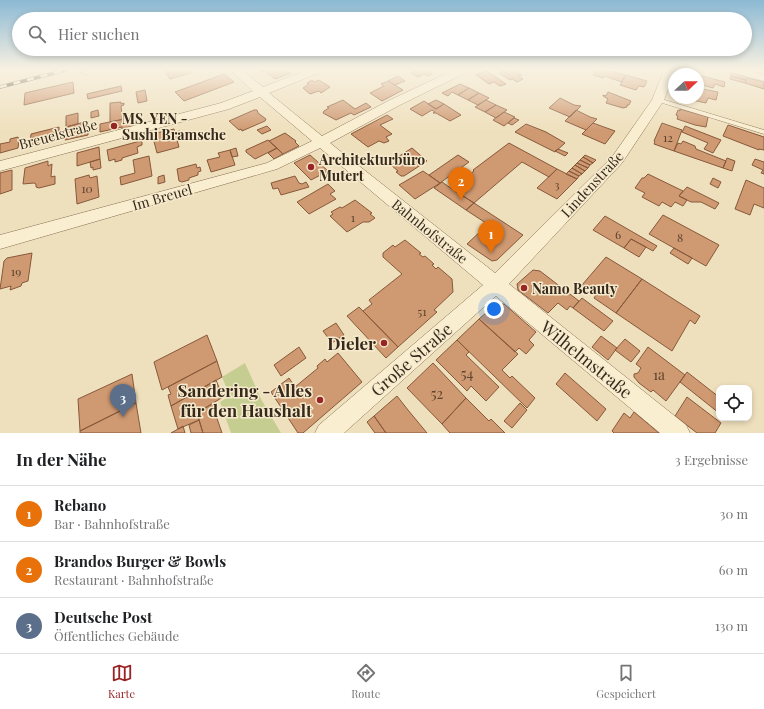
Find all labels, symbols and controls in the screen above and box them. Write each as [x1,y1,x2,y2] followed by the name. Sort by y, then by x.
[12,12,752,56] search box
[26,23,48,45] icon: search
[58,24,140,44] text: Hier suchen
[668,68,704,104] north arrow
[122,109,226,144] place label: MS. YEN - Sushi Bramsche
[17,114,99,154] street label: Breuelstraße
[109,121,119,131] marker: MS. YEN - Sushi Bramsche
[663,129,673,145] house number: 12
[556,147,628,221] street label: Lindenstraße
[318,150,425,185] place label: Architekturbüro Mutert
[306,162,316,172] marker: Architekturbüro Mutert
[448,167,474,200] pin: 2
[554,176,560,192] house number: 3
[130,179,194,215] street label: Im Breuel
[81,180,93,196] house number: 10
[388,195,472,267] street label: Bahnhofstraße
[351,209,356,225] house number: 1
[478,220,504,253] pin: 1
[615,226,621,242] house number: 6
[677,229,683,245] house number: 8
[11,263,21,279] house number: 19
[532,279,618,298] place label: Namo Beauty
[519,283,529,293] marker: Namo Beauty
[484,299,504,319] your location
[417,303,427,319] house number: 51
[536,315,637,403] street label: Wilhelmstraße
[366,318,456,400] street label: Große Straße
[327,332,376,354] place label: Dieler
[379,338,389,348] marker: Dieler
[461,364,473,383] house number: 54
[653,365,665,384] house number: 1a
[177,379,313,421] place label: Sandering - Alles für den Haushalt
[110,384,136,417] pin: 3
[431,384,444,403] house number: 52
[716,385,752,421] map controls
[716,385,752,421] button: locate
[315,395,325,405] marker: Sandering - Alles für den Haushalt
[16,448,107,470] text: In der Nähe
[675,451,748,468] text: 3 Ergebnisse
[54,495,106,515] text: Rebano
[27,505,31,522] text: 1
[720,505,748,522] text: 30 m
[54,515,170,532] text: Bar · Bahnhofstraße
[54,551,226,571] text: Brandos Burger & Bowls
[26,561,32,578] text: 2
[719,561,748,578] text: 60 m
[54,571,214,588] text: Restaurant · Bahnhofstraße
[54,607,152,627] text: Deutsche Post
[26,617,32,634] text: 3
[715,617,748,634] text: 130 m
[54,627,179,644] text: Öffentliches Gebäude
[108,662,135,701] tab: Karte
[351,662,380,701] tab: Route
[596,662,656,701] tab: Gespeichert

